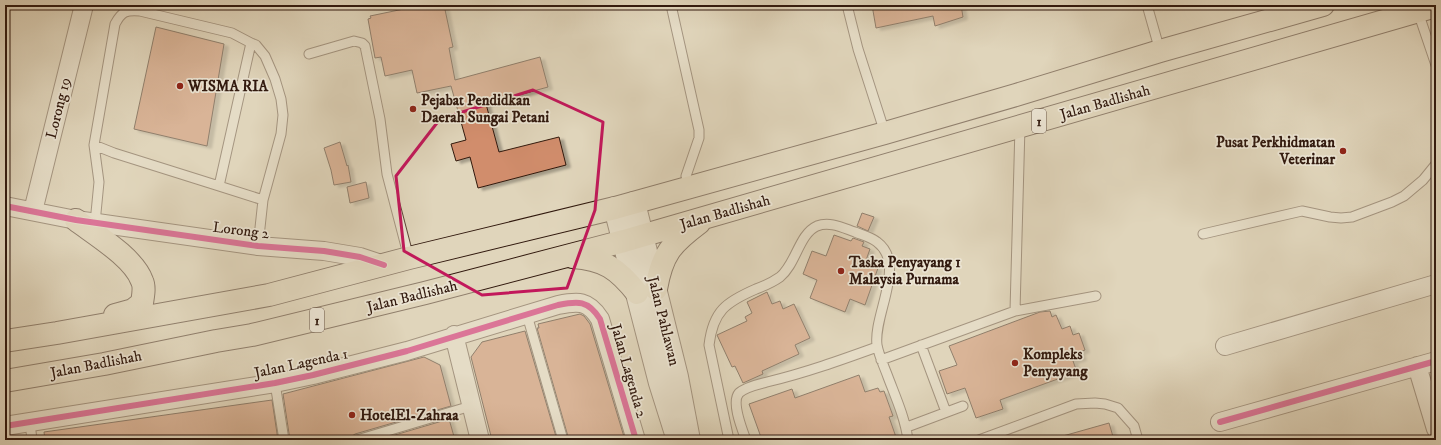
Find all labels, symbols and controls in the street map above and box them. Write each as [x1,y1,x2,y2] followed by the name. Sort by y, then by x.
[42,76,75,141] street label: Lorong 19
[187,77,268,96] place label: WISMA RIA
[175,81,185,91] marker: WISMA RIA
[1056,81,1152,125] street label: Jalan Badlishah
[421,91,549,127] place label: Pejabat Pendidkan Daerah Sungai Petani
[408,104,418,114] marker: Pejabat Pendidkan Daerah Sungai Petani
[1032,109,1046,133] road number: 1
[1216,133,1335,169] place label: Pusat Perkhidmatan Veterinar
[1338,146,1348,156] marker: Pusat Perkhidmatan Veterinar
[676,191,772,235] street label: Jalan Badlishah
[212,218,271,243] street label: Lorong 2
[848,253,961,289] place label: Taska Penyayang 1 Malaysia Purnama
[836,266,846,276] marker: Taska Penyayang 1 Malaysia Purnama
[643,272,684,368] street label: Jalan Pahlawan
[363,276,460,317] street label: Jalan Badlishah
[310,308,324,332] road number: 1
[605,320,651,421] street label: Jalan Lagenda 2
[251,344,350,383] street label: Jalan Lagenda 1
[1023,345,1088,381] place label: Kompleks Penyayang
[47,346,144,383] street label: Jalan Badlishah
[1010,358,1020,368] marker: Kompleks Penyayang
[360,406,459,425] place label: HotelEl-Zahraa
[347,410,357,420] marker: HotelEl-Zahraa

